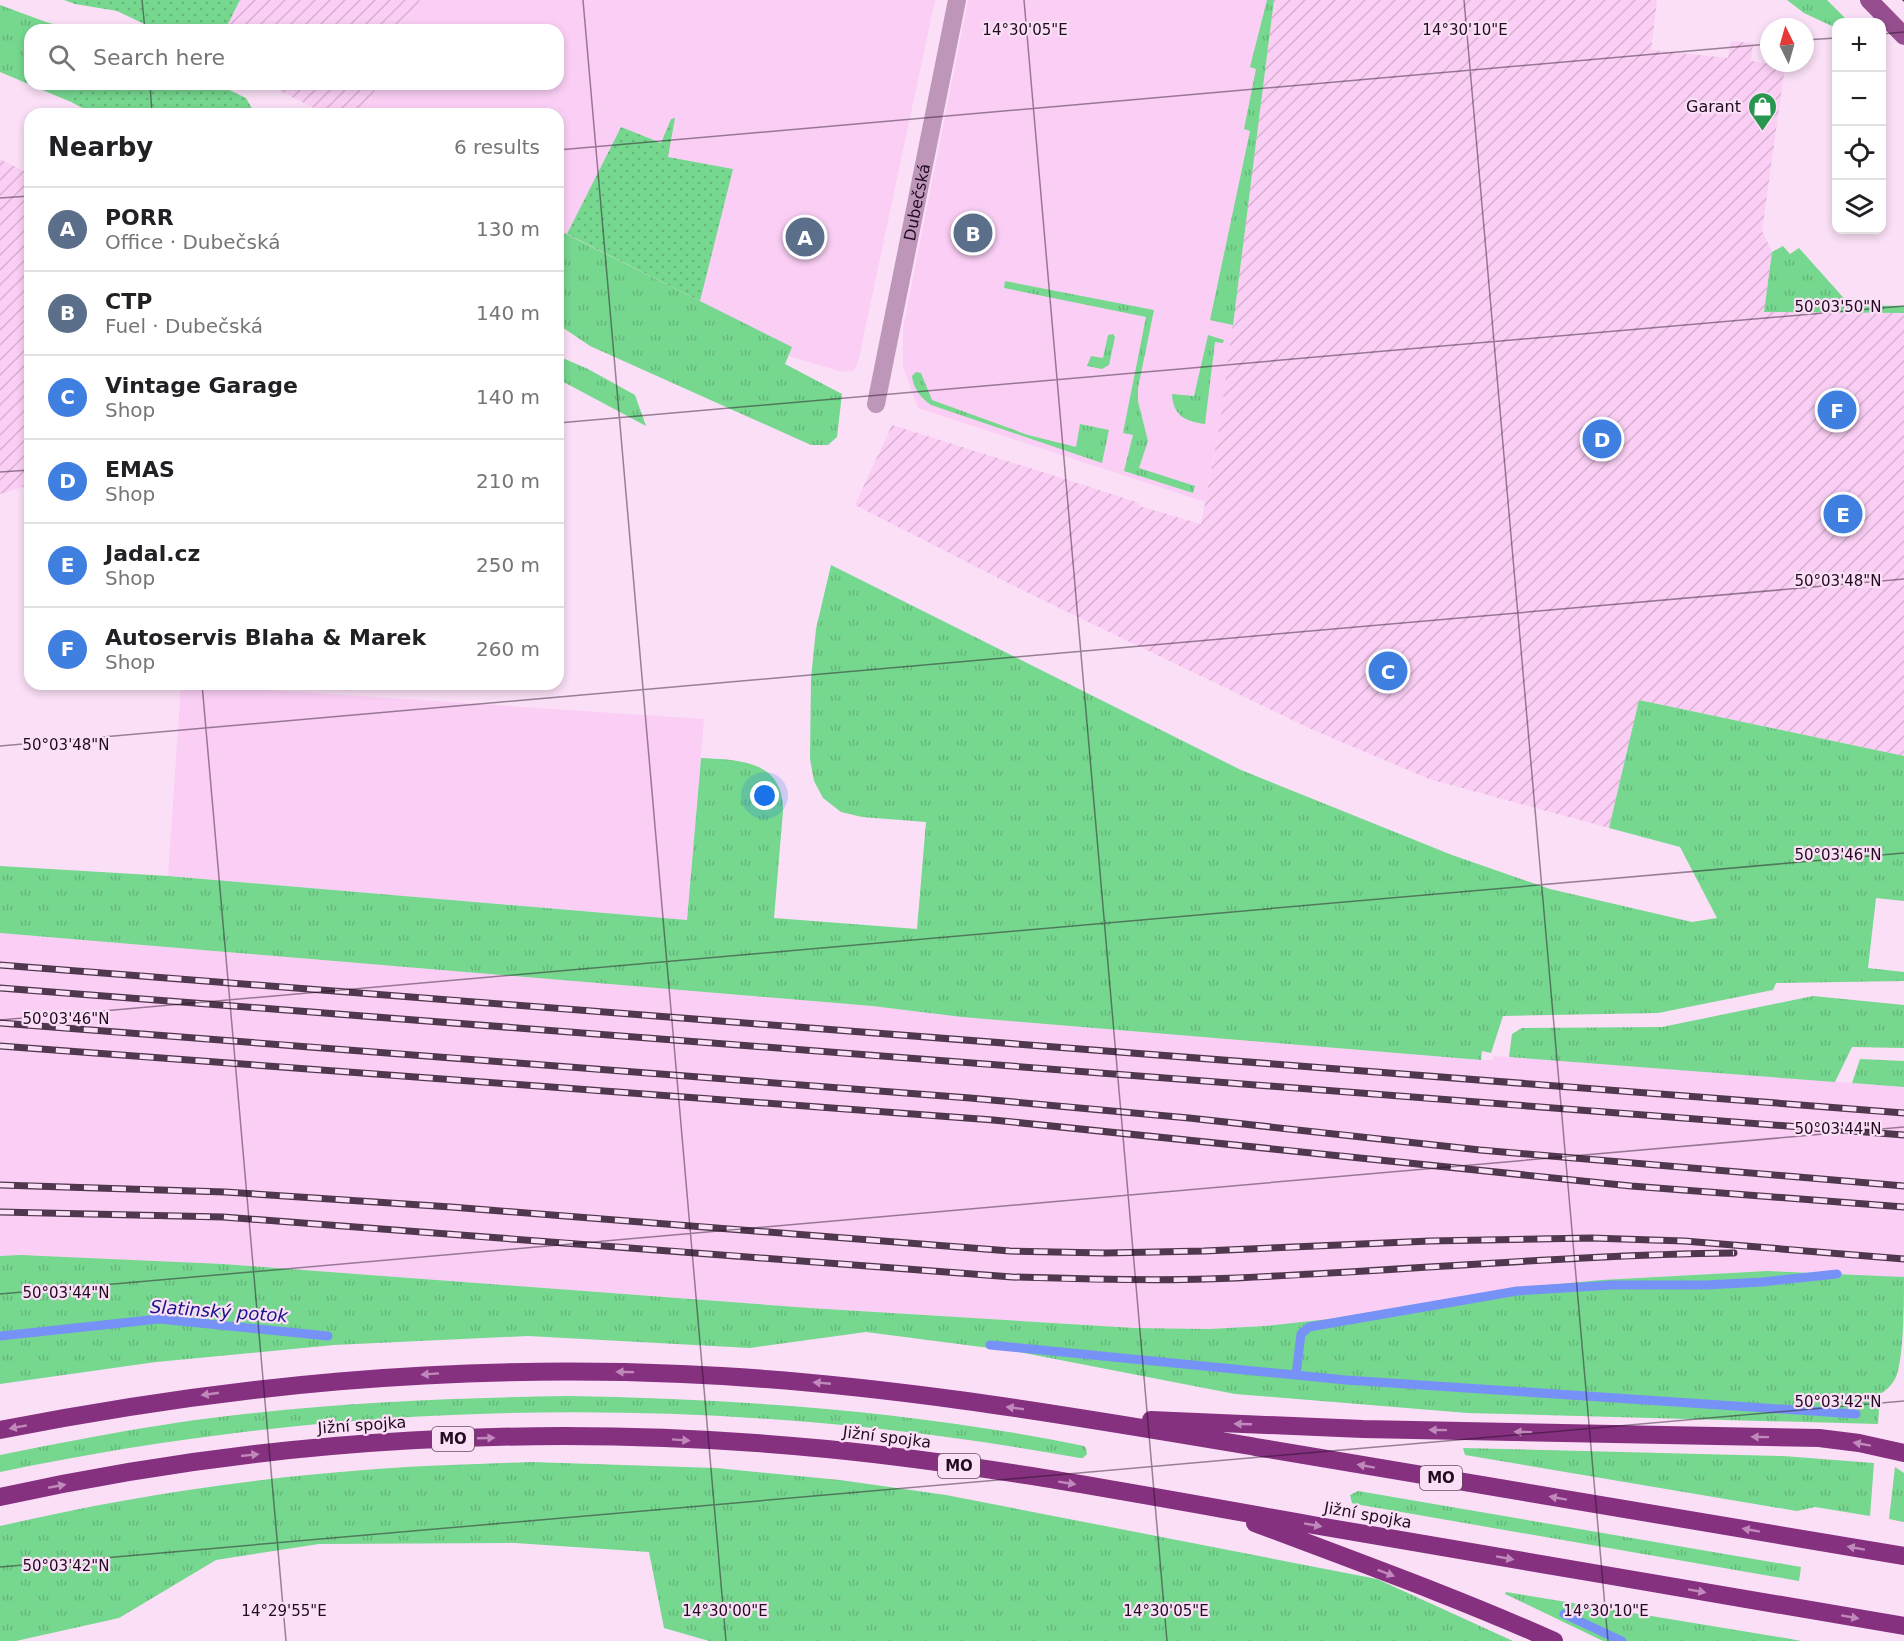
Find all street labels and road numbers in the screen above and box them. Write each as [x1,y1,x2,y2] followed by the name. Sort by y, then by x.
[899,162,934,242] street label: Dubečská
[316,1412,407,1438] street label: Jižní spojka
[841,1422,932,1452] street label: Jižní spojka
[432,1427,474,1451] road number: MO
[938,1454,980,1478] road number: MO
[1420,1466,1462,1490] road number: MO
[1322,1498,1413,1532] street label: Jižní spojka

